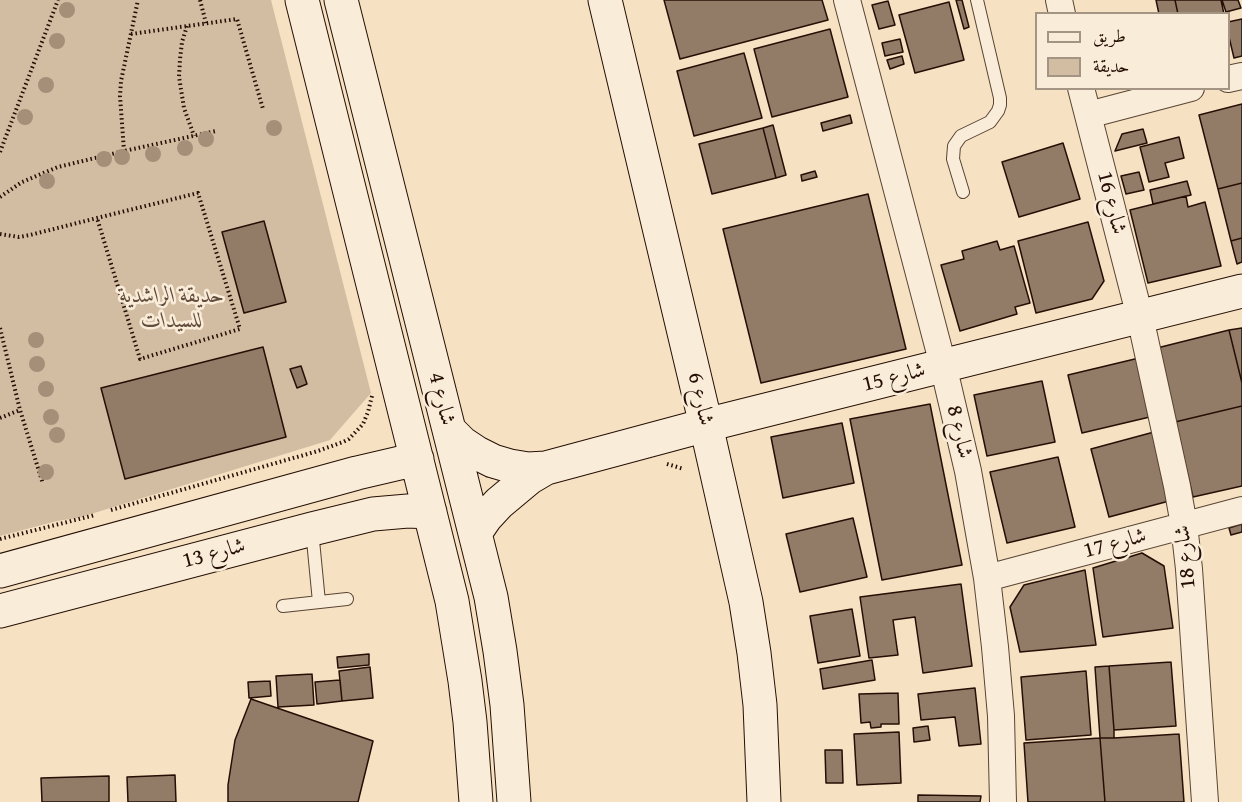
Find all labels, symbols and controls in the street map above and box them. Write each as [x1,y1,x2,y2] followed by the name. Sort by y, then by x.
[1035,12,1230,90] legend
[1093,22,1126,49] text: طريق
[1093,52,1129,79] text: حديقة
[1090,169,1132,237] street label: شارع 16
[119,283,225,334] park label: حديقة الراشدية للسيدات
[860,357,928,399] street label: شارع 15
[422,370,460,428] street label: شارع 4
[681,370,719,428] street label: شارع 6
[940,403,978,461] street label: شارع 8
[1081,523,1149,565] street label: شارع 17
[1170,524,1202,590] street label: شارع 18
[180,533,248,575] street label: شارع 13

